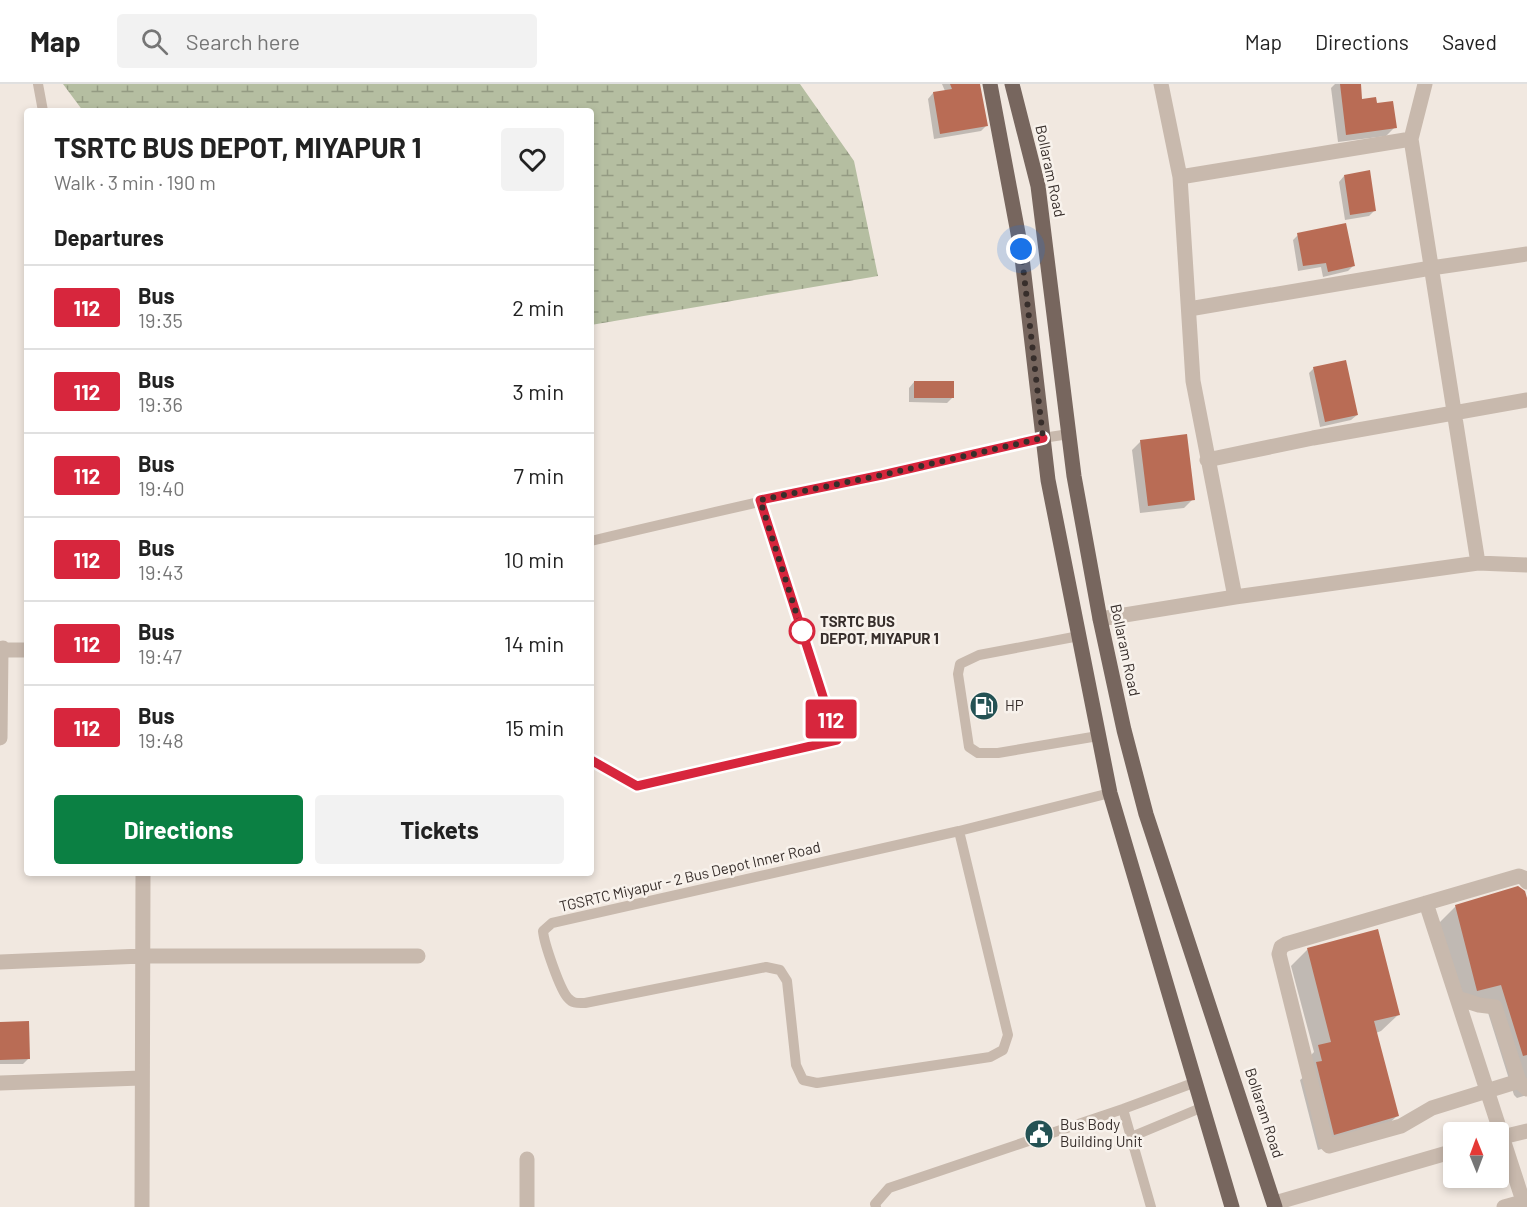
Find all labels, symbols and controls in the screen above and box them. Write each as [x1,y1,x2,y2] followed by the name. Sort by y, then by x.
[117,14,537,68] search box
[30,24,81,58] text: Map
[138,25,171,58] icon: search
[186,28,300,54] text: Search here
[1245,29,1282,54] text: Map
[1315,29,1409,54] text: Directions
[1442,29,1497,54] text: Saved
[1032,123,1070,219] street label: Bollaram Road
[501,128,564,191] button: heart
[54,130,421,164] text: TSRTC BUS DEPOT, MIYAPUR 1
[54,170,216,194] text: Walk · 3 min · 190 m
[54,224,164,250] text: Departures
[1006,234,1036,264] your location
[138,282,175,308] text: Bus
[512,294,564,320] text: 2 min
[74,295,100,320] text: 112
[138,308,183,332] text: 19:35
[138,366,175,392] text: Bus
[513,378,564,404] text: 3 min
[74,379,100,404] text: 112
[138,392,183,416] text: 19:36
[138,450,175,476] text: Bus
[514,462,564,488] text: 7 min
[74,463,100,488] text: 112
[138,476,185,500] text: 19:40
[138,534,175,560] text: Bus
[504,546,564,572] text: 10 min
[74,547,100,572] text: 112
[138,560,184,584] text: 19:43
[1107,602,1145,698] street label: Bollaram Road
[820,612,939,647] place label: TSRTC BUS DEPOT, MIYAPUR 1
[138,618,175,644] text: Bus
[789,618,815,644] marker: TSRTC BUS DEPOT, MIYAPUR 1
[504,630,564,656] text: 14 min
[74,631,100,656] text: 112
[138,644,182,668] text: 19:47
[968,690,1000,722] fuel station icon: HP
[1005,696,1024,714] place label: HP
[796,700,866,738] line badge: 112
[138,702,175,728] text: Bus
[818,707,844,732] text: 112
[505,714,564,740] text: 15 min
[74,715,100,740] text: 112
[138,728,184,752] text: 19:48
[54,795,303,864] button: Directions
[315,795,564,864] button: Tickets
[557,837,822,915] street label: TGSRTC Miyapur - 2 Bus Depot Inner Road
[1242,1065,1288,1160] street label: Bollaram Road
[1060,1115,1143,1150] place label: Bus Body Building Unit
[1023,1118,1055,1150] public building icon: Bus Body Building Unit
[1443,1122,1509,1188] north arrow
[1443,1122,1509,1188] map controls

